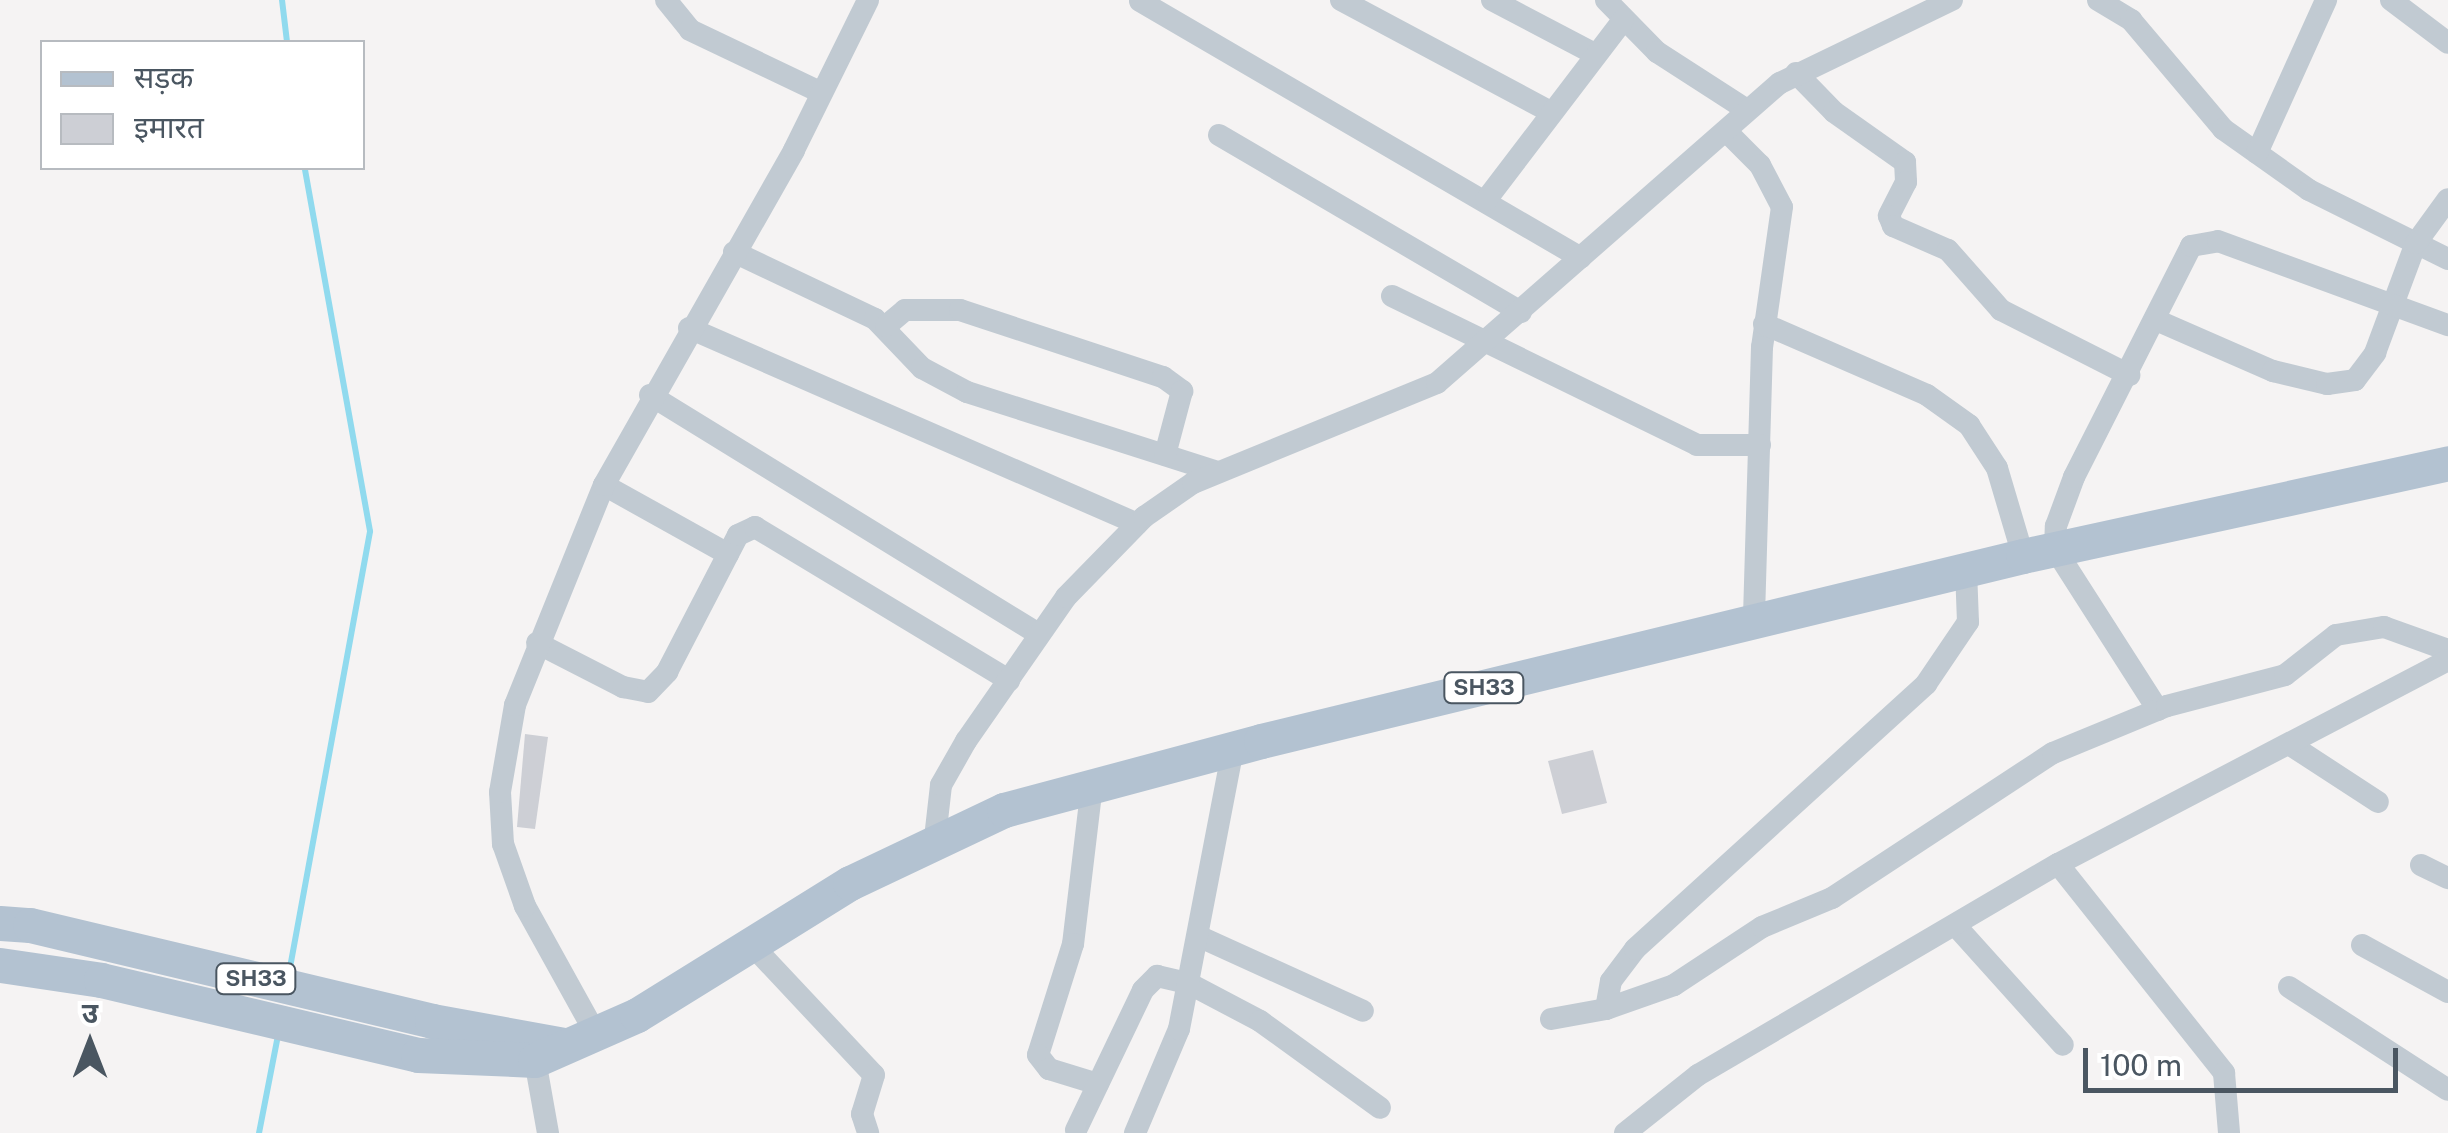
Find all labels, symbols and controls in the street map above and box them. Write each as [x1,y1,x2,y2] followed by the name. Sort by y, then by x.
[40,40,365,170] legend
[134,59,193,95] text: सड़क
[134,109,204,145] text: इमारत
[1442,671,1526,705] road number: SH33
[214,962,298,996] road number: SH33
[40,993,140,1093] north arrow
[82,996,98,1029] text: उ
[2088,1028,2403,1090] scale bar
[2100,1047,2182,1083] text: 100 m

